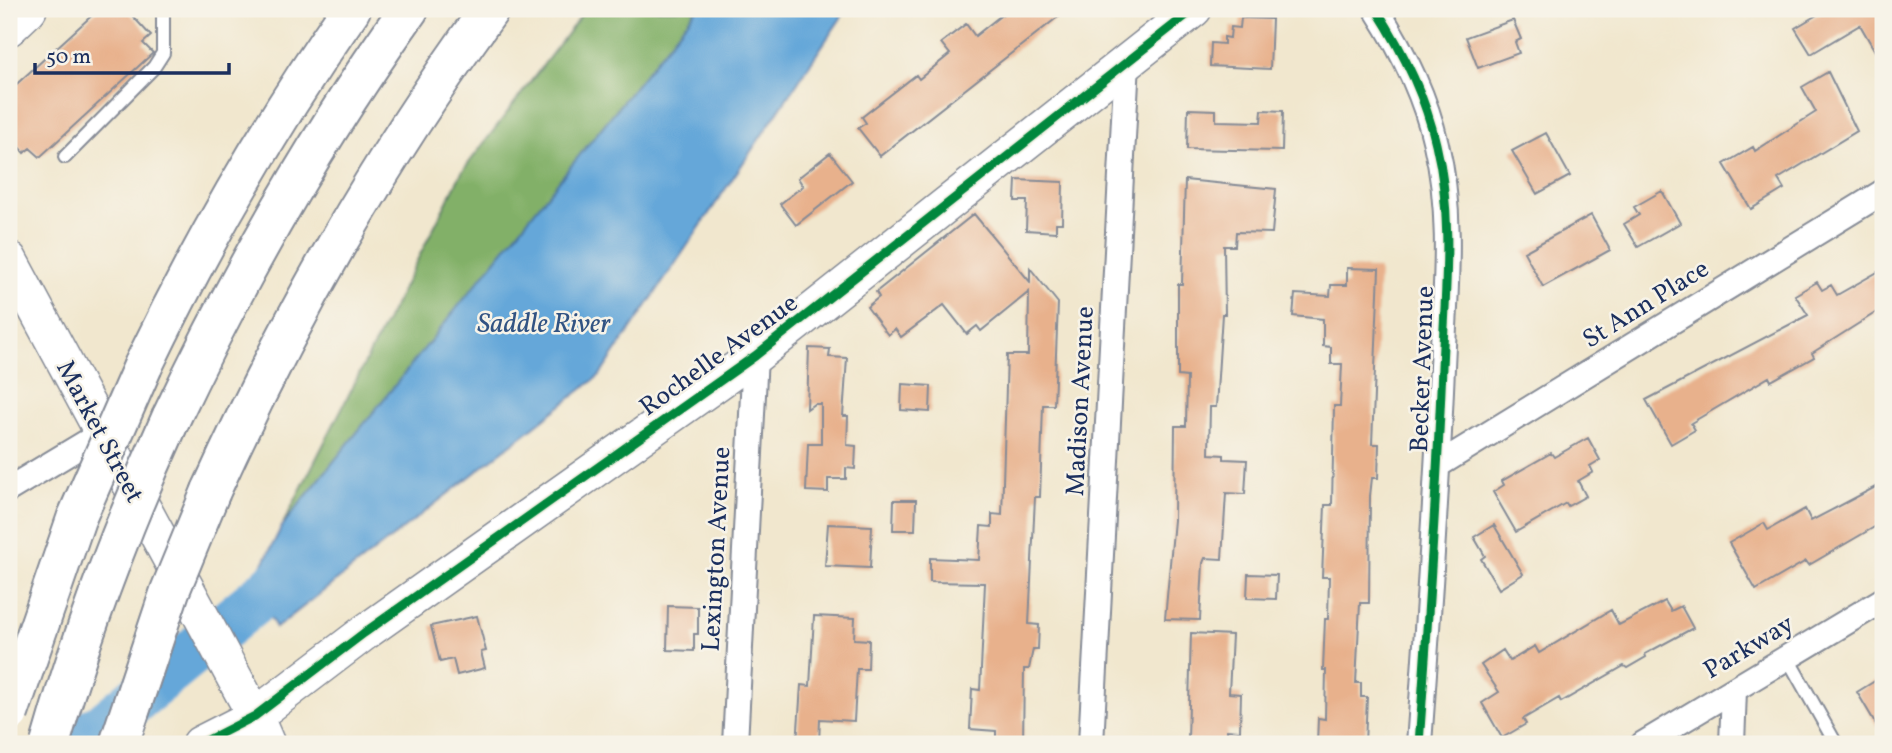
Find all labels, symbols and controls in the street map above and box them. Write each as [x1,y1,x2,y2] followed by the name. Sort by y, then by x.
[35,32,229,76] scale bar
[46,43,91,72] text: 50 m
[1576,252,1716,358] street label: St Ann Place
[1402,285,1444,453] street label: Becker Avenue
[633,286,806,425] street label: Rochelle Avenue
[477,305,611,344] water label: Saddle River
[1058,305,1104,497] street label: Madison Avenue
[47,354,152,510] street label: Market Street
[694,446,740,653] street label: Lexington Avenue
[1697,607,1801,689] street label: Parkway

